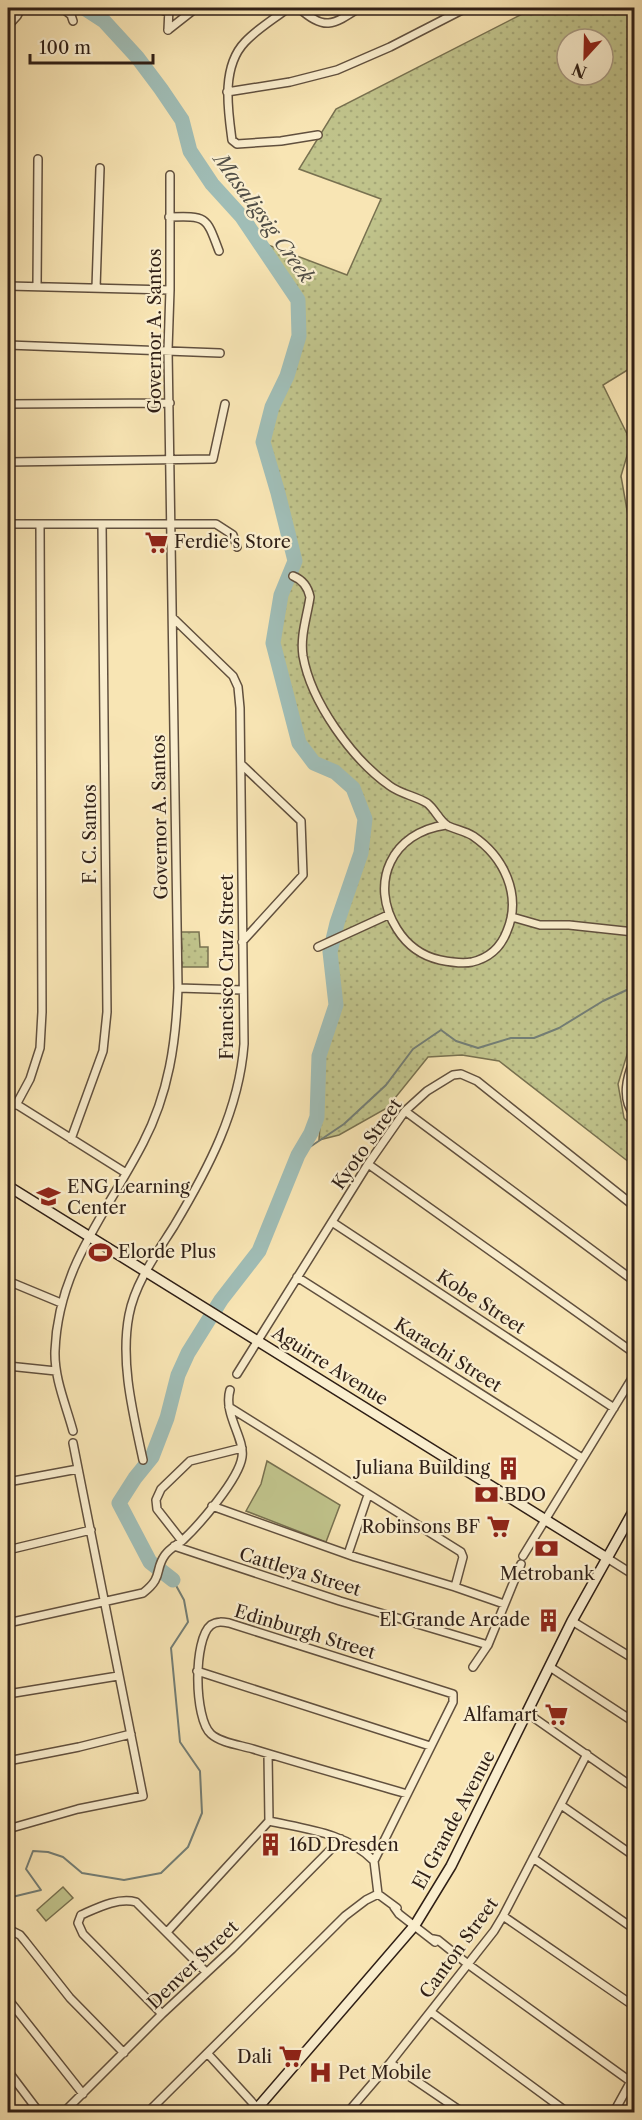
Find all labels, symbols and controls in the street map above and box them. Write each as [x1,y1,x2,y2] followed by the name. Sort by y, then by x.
[30,27,153,65] scale bar
[555,27,615,87] north arrow
[39,37,91,59] text: 100 m
[569,59,590,83] text: N
[208,147,319,288] water label: Masaligsig Creek
[144,248,166,414] street label: Governor A. Santos
[143,529,169,555] supermarket icon: Ferdie's Store
[174,531,291,553] place label: Ferdie's Store
[148,734,172,900] street label: Governor A. Santos
[79,784,101,884] street label: F. C. Santos
[216,874,238,1060] street label: Francisco Cruz Street
[328,1094,407,1194] street label: Kyoto Street
[67,1176,190,1219] place label: ENG Learning Center
[36,1184,62,1210] school or university icon: ENG Learning Center
[87,1239,113,1265] sports icon: Elorde Plus
[118,1241,216,1263] place label: Elorde Plus
[433,1265,530,1339] street label: Kobe Street
[390,1313,506,1397] street label: Karachi Street
[267,1321,392,1410] street label: Aguirre Avenue
[495,1455,521,1481] building icon: Juliana Building
[352,1457,490,1479] place label: Juliana Building
[473,1482,499,1508] bank icon: BDO
[504,1484,546,1506] place label: BDO
[485,1514,511,1540] supermarket icon: Robinsons BF
[361,1516,480,1538] place label: Robinsons BF
[534,1535,560,1561] bank icon: Metrobank
[237,1543,364,1601] street label: Cattleya Street
[500,1563,596,1585] place label: Metrobank
[232,1600,379,1664] street label: Edinburgh Street
[535,1607,561,1633] building icon: El Grande Arcade
[379,1609,530,1631] place label: El Grande Arcade
[543,1702,569,1728] supermarket icon: Alfamart
[462,1704,539,1726] place label: Alfamart
[408,1747,500,1893] street label: El Grande Avenue
[258,1832,284,1858] building icon: 16D Dresden
[289,1834,399,1856] place label: 16D Dresden
[415,1893,503,2003] street label: Canton Street
[143,1916,243,2014] street label: Denver Street
[277,2044,303,2070] supermarket icon: Dali
[237,2046,273,2068] place label: Dali
[307,2060,333,2086] hospital icon: Pet Mobile
[338,2062,431,2084] place label: Pet Mobile

